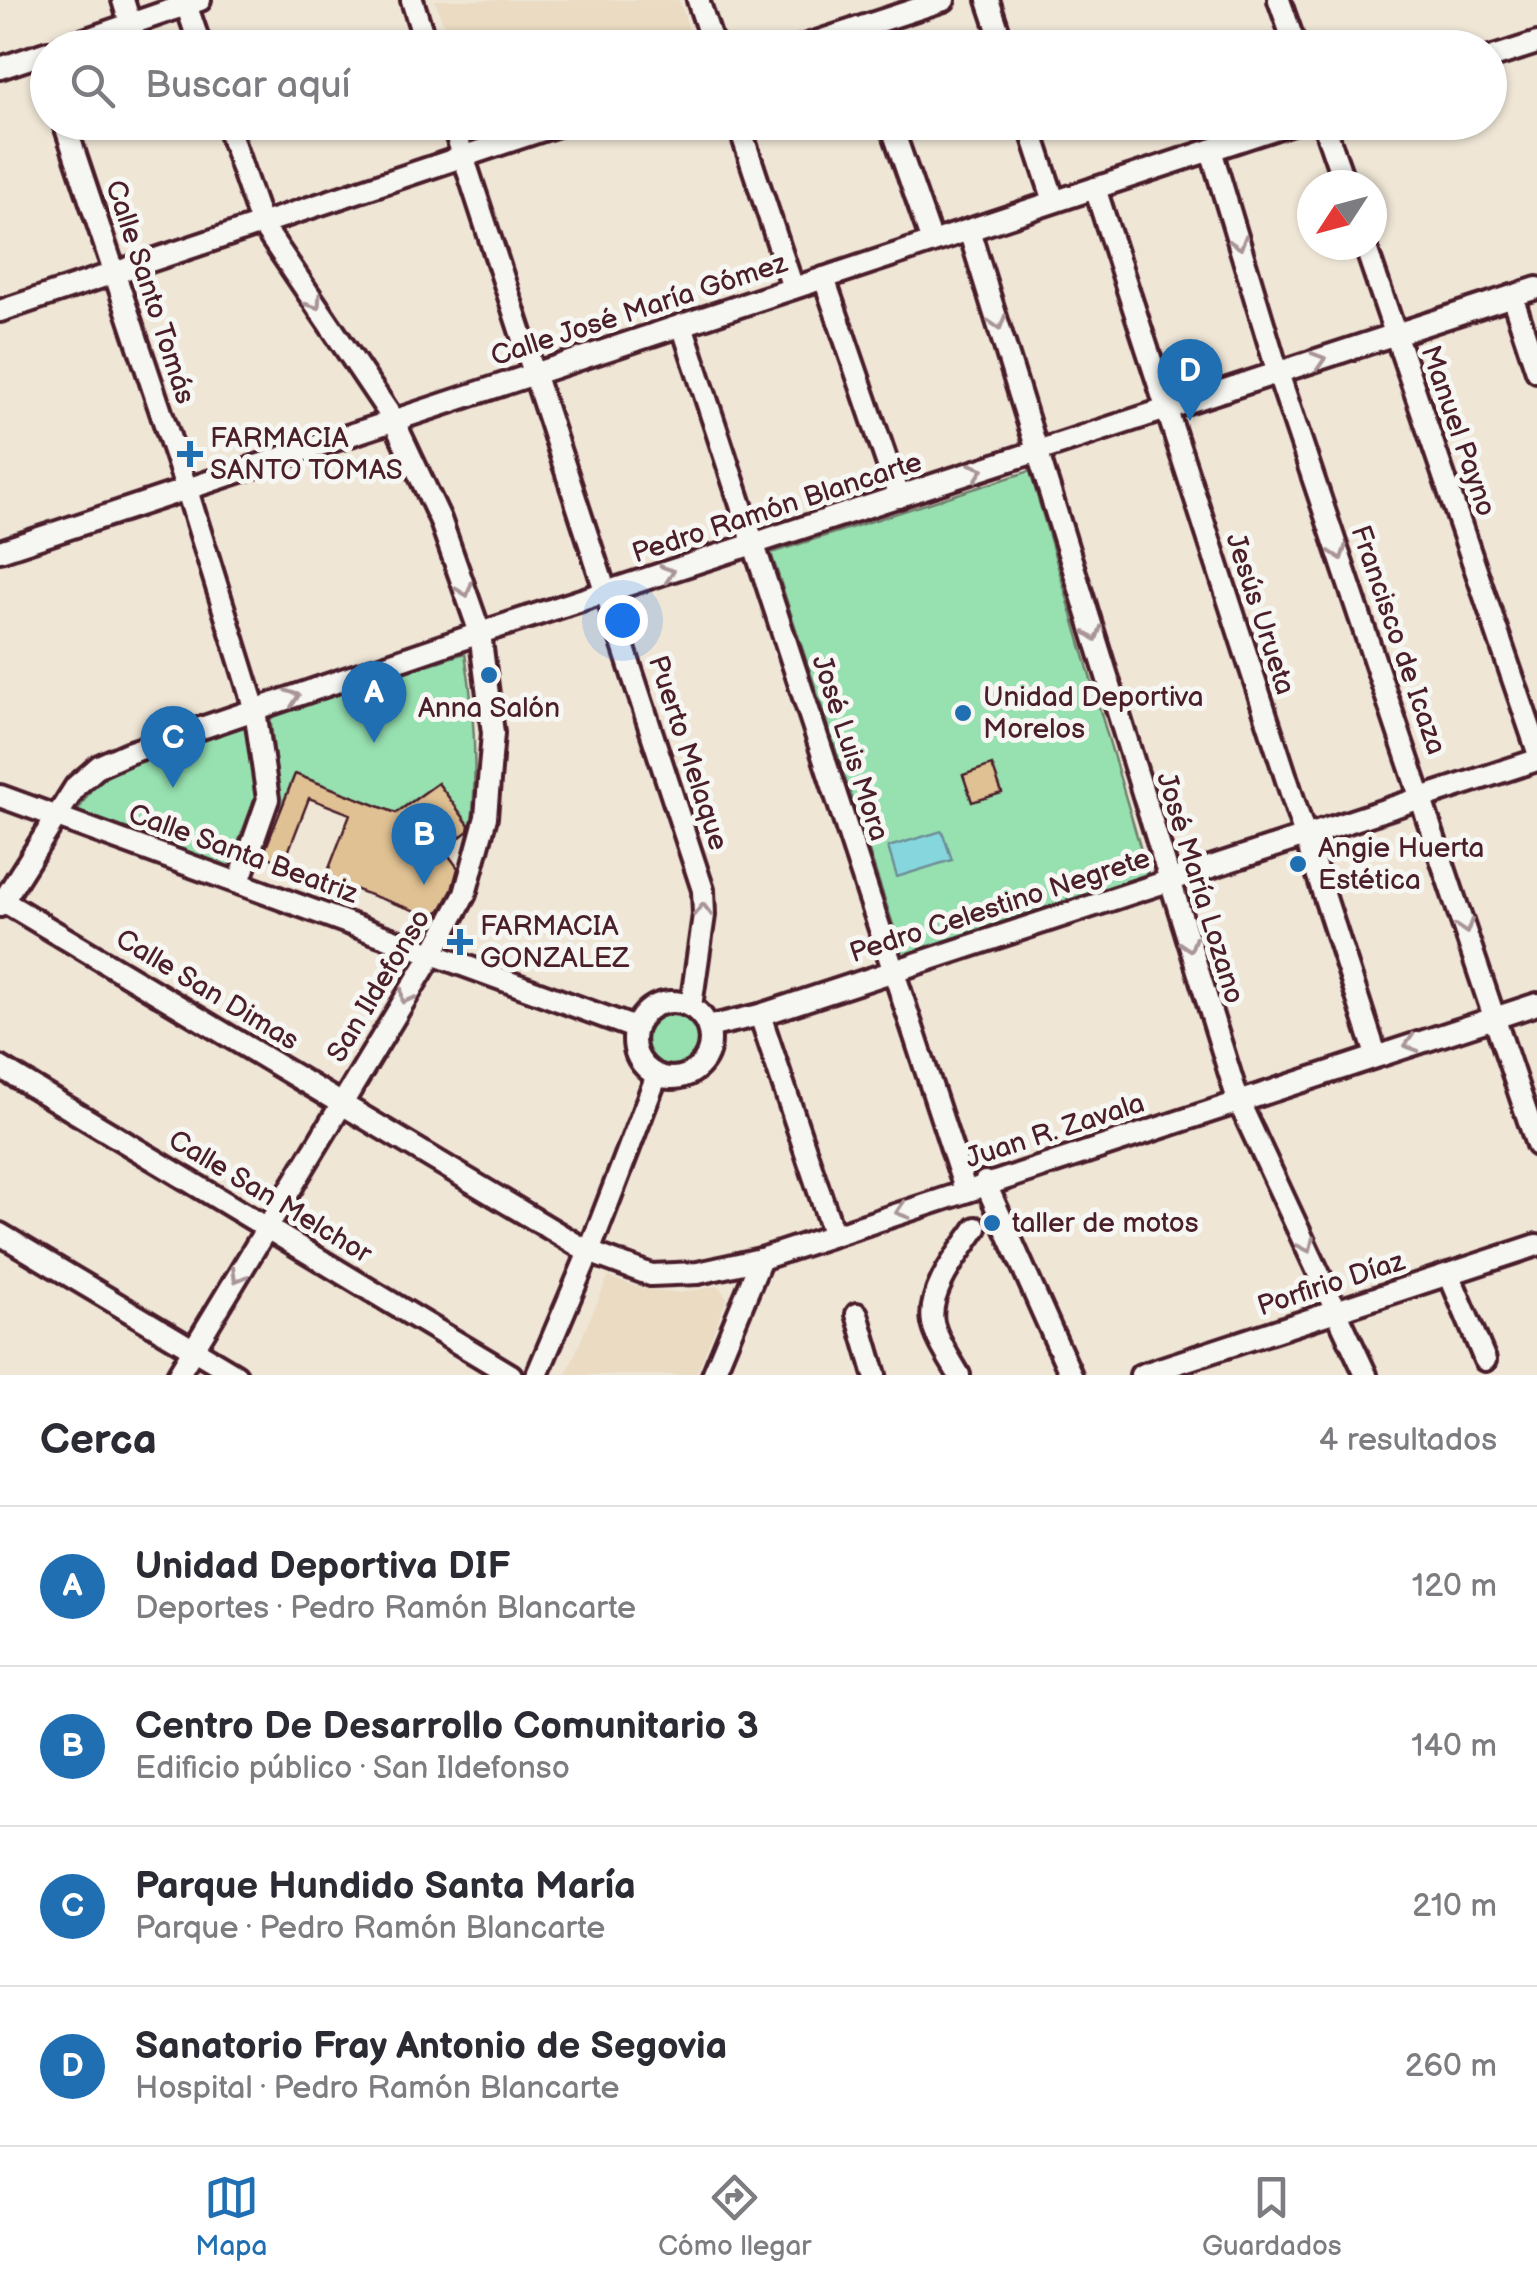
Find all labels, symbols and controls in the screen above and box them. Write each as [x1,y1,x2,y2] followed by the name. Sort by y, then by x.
[30,30,1507,140] search box
[65,58,120,113] icon: search
[145,63,351,108] text: Buscar aquí
[1297,170,1387,260] north arrow
[98,176,202,408] street label: Calle Santo Tomás
[1227,234,1248,251] one-way arrow
[487,246,792,373] street label: Calle José María Gómez
[303,292,321,311] one-way arrow
[986,314,1007,331] one-way arrow
[1158,338,1222,421] pin: D
[1413,341,1503,521] street label: Manuel Payno
[1309,351,1326,371] one-way arrow
[210,422,403,487] place label: FARMACIA SANTO TOMAS
[179,443,201,465] marker: FARMACIA SANTO TOMAS
[628,446,926,570] street label: Pedro Ramón Blancarte
[967,463,984,483] one-way arrow
[1343,521,1453,759] street label: Francisco de Icaza
[1218,529,1302,699] street label: Jesús Urueta
[1327,543,1348,560] one-way arrow
[658,564,675,584] one-way arrow
[453,580,473,597] one-way arrow
[597,595,648,646] your location
[1082,625,1102,642] one-way arrow
[804,651,896,845] street label: José Luis Mora
[641,652,735,854] street label: Puerto Melaque
[342,660,406,743] pin: A
[478,664,500,686] marker: Anna Salón
[983,681,1204,746] place label: Unidad Deportiva Morelos
[283,689,300,709] one-way arrow
[418,692,560,725] place label: Anna Salón
[952,702,974,724] marker: Unidad Deportiva Morelos
[140,706,206,788] pin: C
[1149,768,1251,1008] street label: José María Lozano
[124,797,363,911] street label: Calle Santa Beatriz
[392,802,456,885] pin: B
[1318,832,1484,897] place label: Angie Huerta Estética
[846,842,1154,970] street label: Pedro Celestino Negrete
[1287,853,1309,875] marker: Angie Huerta Estética
[692,901,713,917] one-way arrow
[320,904,438,1068] street label: San Ildefonso
[480,910,630,975] place label: FARMACIA GONZALEZ
[1454,918,1474,935] one-way arrow
[110,922,305,1058] street label: Calle San Dimas
[449,931,471,953] marker: FARMACIA GONZALEZ
[1177,935,1197,952] one-way arrow
[399,986,418,1004] one-way arrow
[1403,1032,1420,1053] one-way arrow
[961,1087,1149,1175] street label: Juan R. Zavala
[162,1123,378,1271] street label: Calle San Melchor
[895,1199,912,1219] one-way arrow
[1012,1207,1199,1240] place label: taller de motos
[981,1212,1003,1234] marker: taller de motos
[1295,1236,1315,1254] one-way arrow
[1253,1245,1409,1323] street label: Porfirio Díaz
[231,1265,250,1283] one-way arrow
[40,1415,157,1466] text: Cerca
[1319,1421,1497,1460] text: 4 resultados
[135,1544,510,1589] text: Unidad Deportiva DIF
[63,1567,82,1606] text: A
[1412,1567,1497,1606] text: 120 m
[135,1589,636,1628] text: Deportes · Pedro Ramón Blancarte
[135,1704,759,1749] text: Centro De Desarrollo Comunitario 3
[61,1727,84,1766] text: B
[1411,1727,1497,1766] text: 140 m
[135,1749,570,1788] text: Edificio público · San Ildefonso
[135,1864,636,1909] text: Parque Hundido Santa María
[61,1887,84,1926] text: C
[1412,1887,1497,1926] text: 210 m
[135,1909,605,1948] text: Parque · Pedro Ramón Blancarte
[135,2024,727,2069] text: Sanatorio Fray Antonio de Segovia
[61,2047,84,2086] text: D
[1405,2047,1497,2086] text: 260 m
[135,2069,619,2108] text: Hospital · Pedro Ramón Blancarte
[195,2170,267,2263] tab: Mapa
[658,2170,811,2263] tab: Cómo llegar
[1202,2170,1342,2263] tab: Guardados

